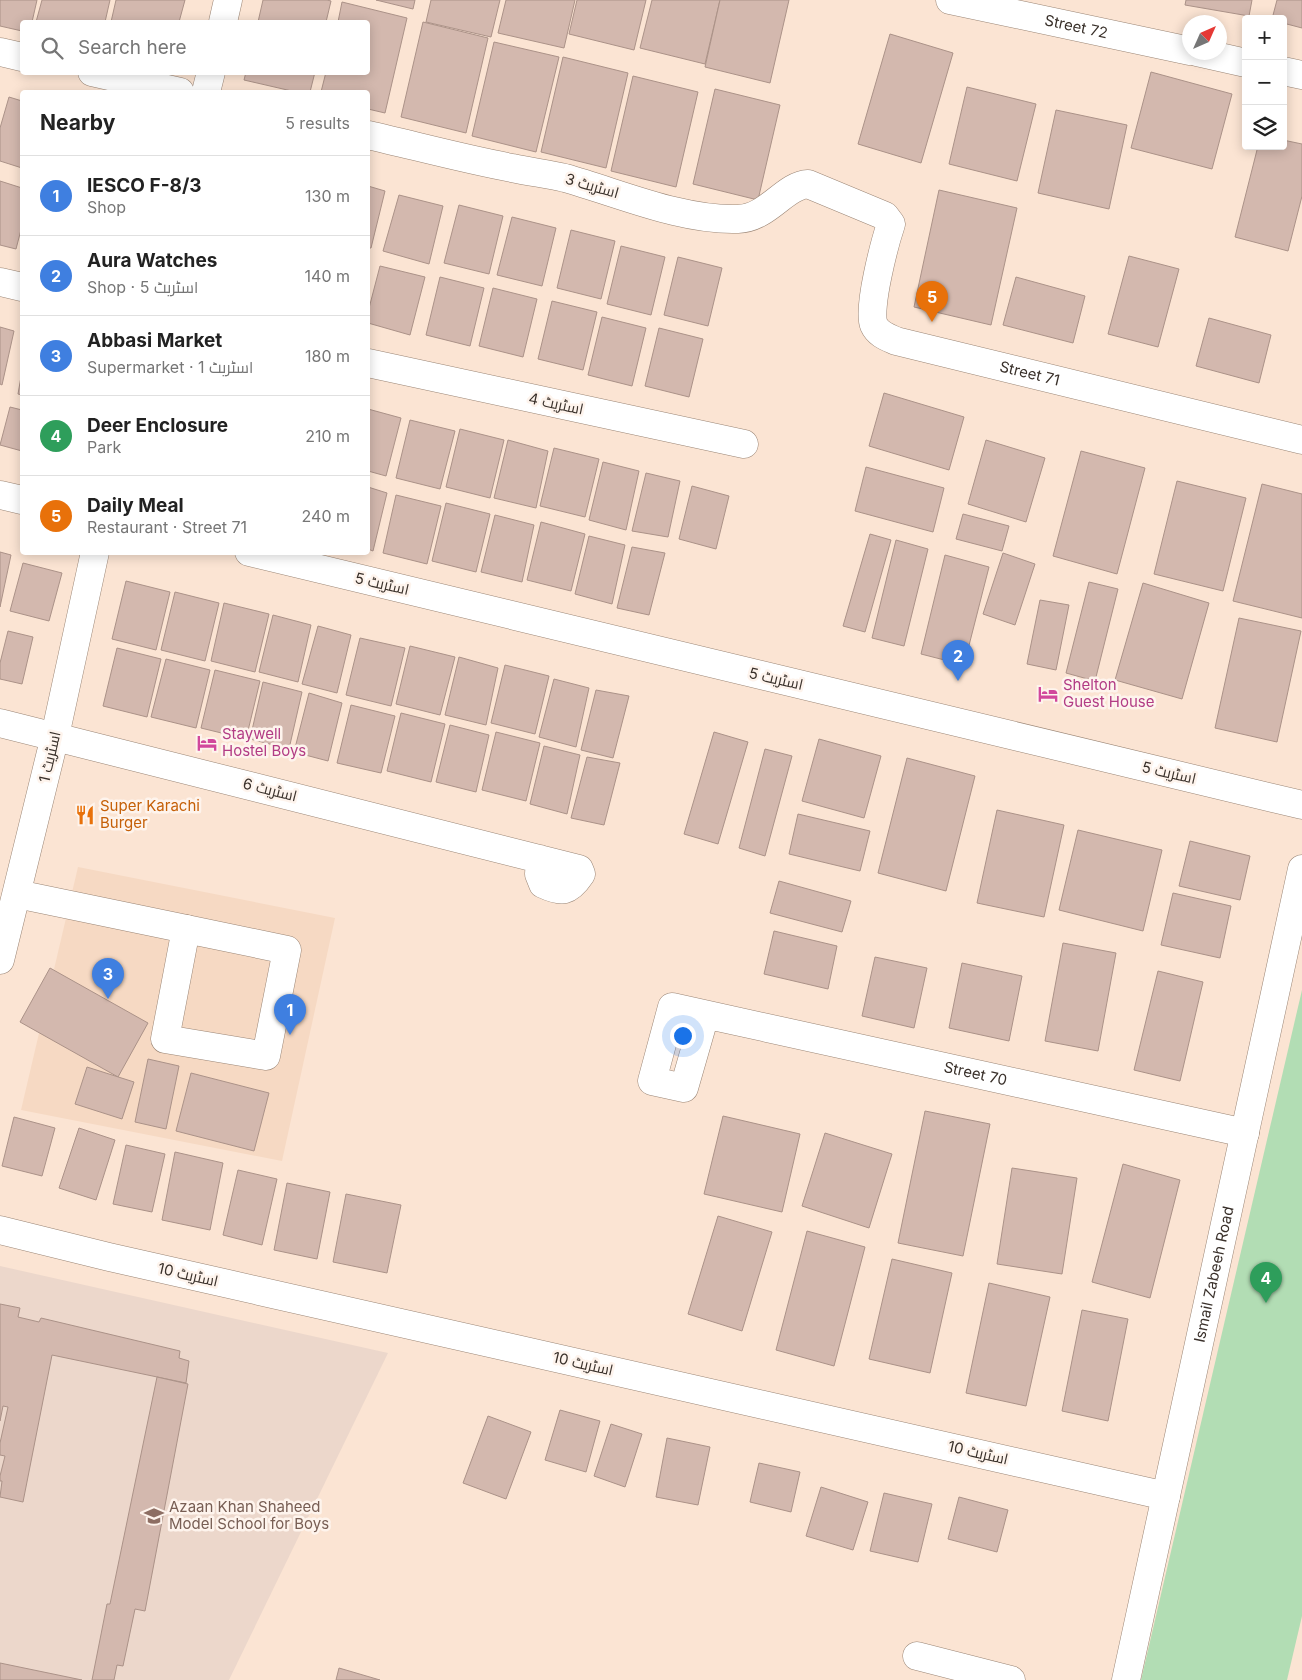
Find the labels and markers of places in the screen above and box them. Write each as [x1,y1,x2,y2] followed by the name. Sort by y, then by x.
[916,281,948,322] pin: 5
[942,640,974,681] pin: 2
[1063,675,1155,711] place label: Shelton Guest House
[1037,683,1059,705] hotel icon: Shelton Guest House
[222,724,306,760] place label: Staywell Hostel Boys
[196,732,218,754] hotel icon: Staywell Hostel Boys
[100,796,200,832] place label: Super Karachi Burger
[74,804,96,826] restaurant icon: Super Karachi Burger
[92,958,124,999] pin: 3
[274,994,306,1035] pin: 1
[1250,1262,1282,1303] pin: 4
[169,1497,329,1533] place label: Azaan Khan Shaheed Model School for Boys
[143,1505,165,1527] school or university icon: Azaan Khan Shaheed Model School for Boys

